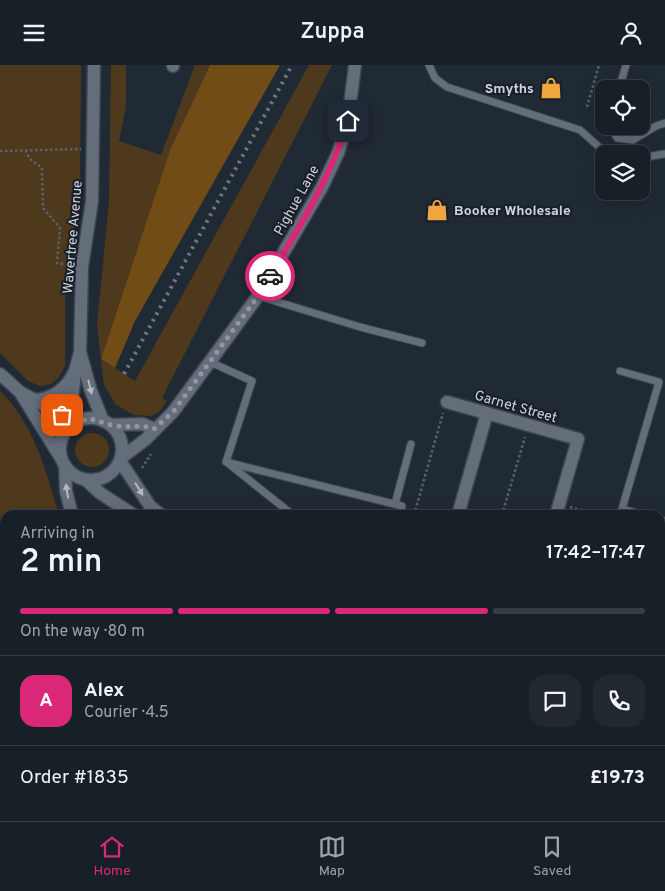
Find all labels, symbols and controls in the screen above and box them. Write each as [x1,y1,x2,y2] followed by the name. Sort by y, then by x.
[20,19,48,47] icon: menu
[300,19,365,46] text: Zuppa
[617,19,645,47] icon: person
[538,75,564,101] shop icon: Smyths
[595,80,650,200] map controls
[595,80,650,135] button: locate
[485,81,534,98] place label: Smyths
[327,100,369,142] pin
[334,107,362,135] icon: home
[595,145,650,200] button: layers
[271,163,324,239] street label: Pighue Lane
[60,180,87,295] street label: Wavertree Avenue
[424,197,450,223] shop icon: Booker Wholesale
[454,203,571,220] place label: Booker Wholesale
[245,251,295,301] courier
[256,262,284,290] icon: car
[86,380,94,395] one-way arrow
[472,388,559,427] street label: Garnet Street
[41,394,83,436] pin
[48,401,76,429] icon: bag
[63,482,71,498] one-way arrow
[135,483,144,496] one-way arrow
[20,524,95,544] text: Arriving in
[546,541,645,565] text: 17:42–17:47
[20,543,102,583] text: 2 min
[20,622,145,642] text: On the way · 80 m
[529,675,581,727] button: chat
[593,675,645,727] button: phone
[84,679,124,703] text: Alex
[39,689,53,713] text: A
[84,703,169,723] text: Courier · 4.5
[20,766,129,790] text: Order #1835
[590,766,645,790] text: £19.73
[94,833,131,880] tab: Home
[318,833,346,880] tab: Map
[533,833,571,880] tab: Saved

